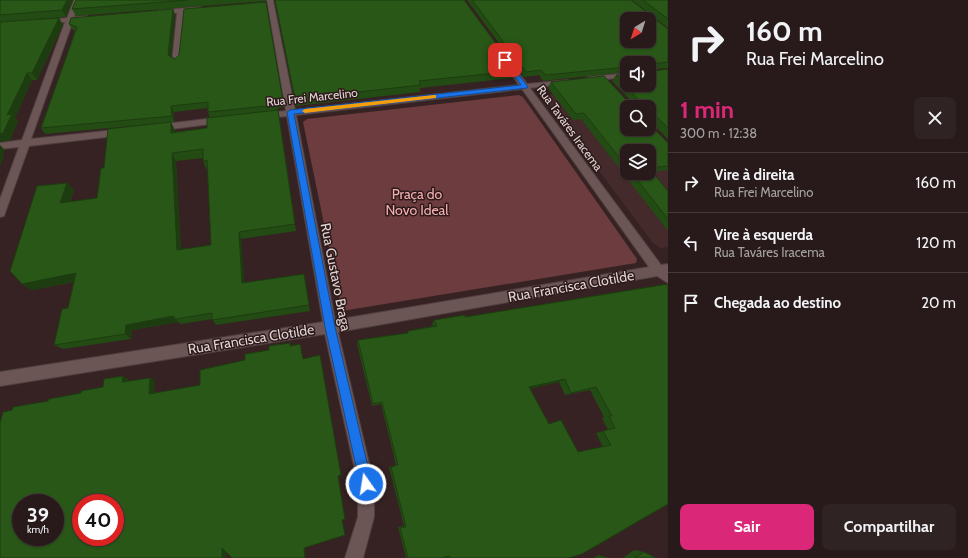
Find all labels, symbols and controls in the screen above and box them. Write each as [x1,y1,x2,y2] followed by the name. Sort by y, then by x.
[620,12,656,48] north arrow
[620,12,656,180] map controls
[746,14,822,48] text: 160 m
[680,16,732,68] icon: right
[488,43,522,77] pin
[746,48,884,70] text: Rua Frei Marcelino
[494,49,516,71] icon: arrive
[620,56,656,92] button: sound
[534,82,606,174] street label: Rua Taváres Iracema
[266,85,359,109] street label: Rua Frei Marcelino
[680,95,734,124] text: 1 min
[914,97,956,139] button: close
[620,100,656,136] button: search
[680,125,757,141] text: 300 m · 12:38
[620,144,656,180] button: layers
[714,166,795,184] text: Vire à direita
[680,172,702,194] icon: right
[916,174,956,192] text: 160 m
[714,184,814,200] text: Rua Frei Marcelino
[385,185,449,219] park label: Praça do Novo Ideal
[317,221,355,333] street label: Rua Gustavo Braga
[714,226,813,244] text: Vire à esquerda
[680,232,702,254] icon: left
[916,234,956,252] text: 120 m
[714,244,825,260] text: Rua Taváres Iracema
[507,266,635,306] street label: Rua Francisca Clotilde
[680,292,702,314] icon: arrive
[714,294,841,312] text: Chegada ao destino
[921,294,956,312] text: 20 m
[187,320,315,358] street label: Rua Francisca Clotilde
[345,463,387,505] position arrow
[72,494,124,546] speed limit sign: 40
[27,503,49,527] text: 39
[680,504,814,550] button: Sair
[822,504,956,550] button: Compartilhar
[27,523,49,536] text: km/h

